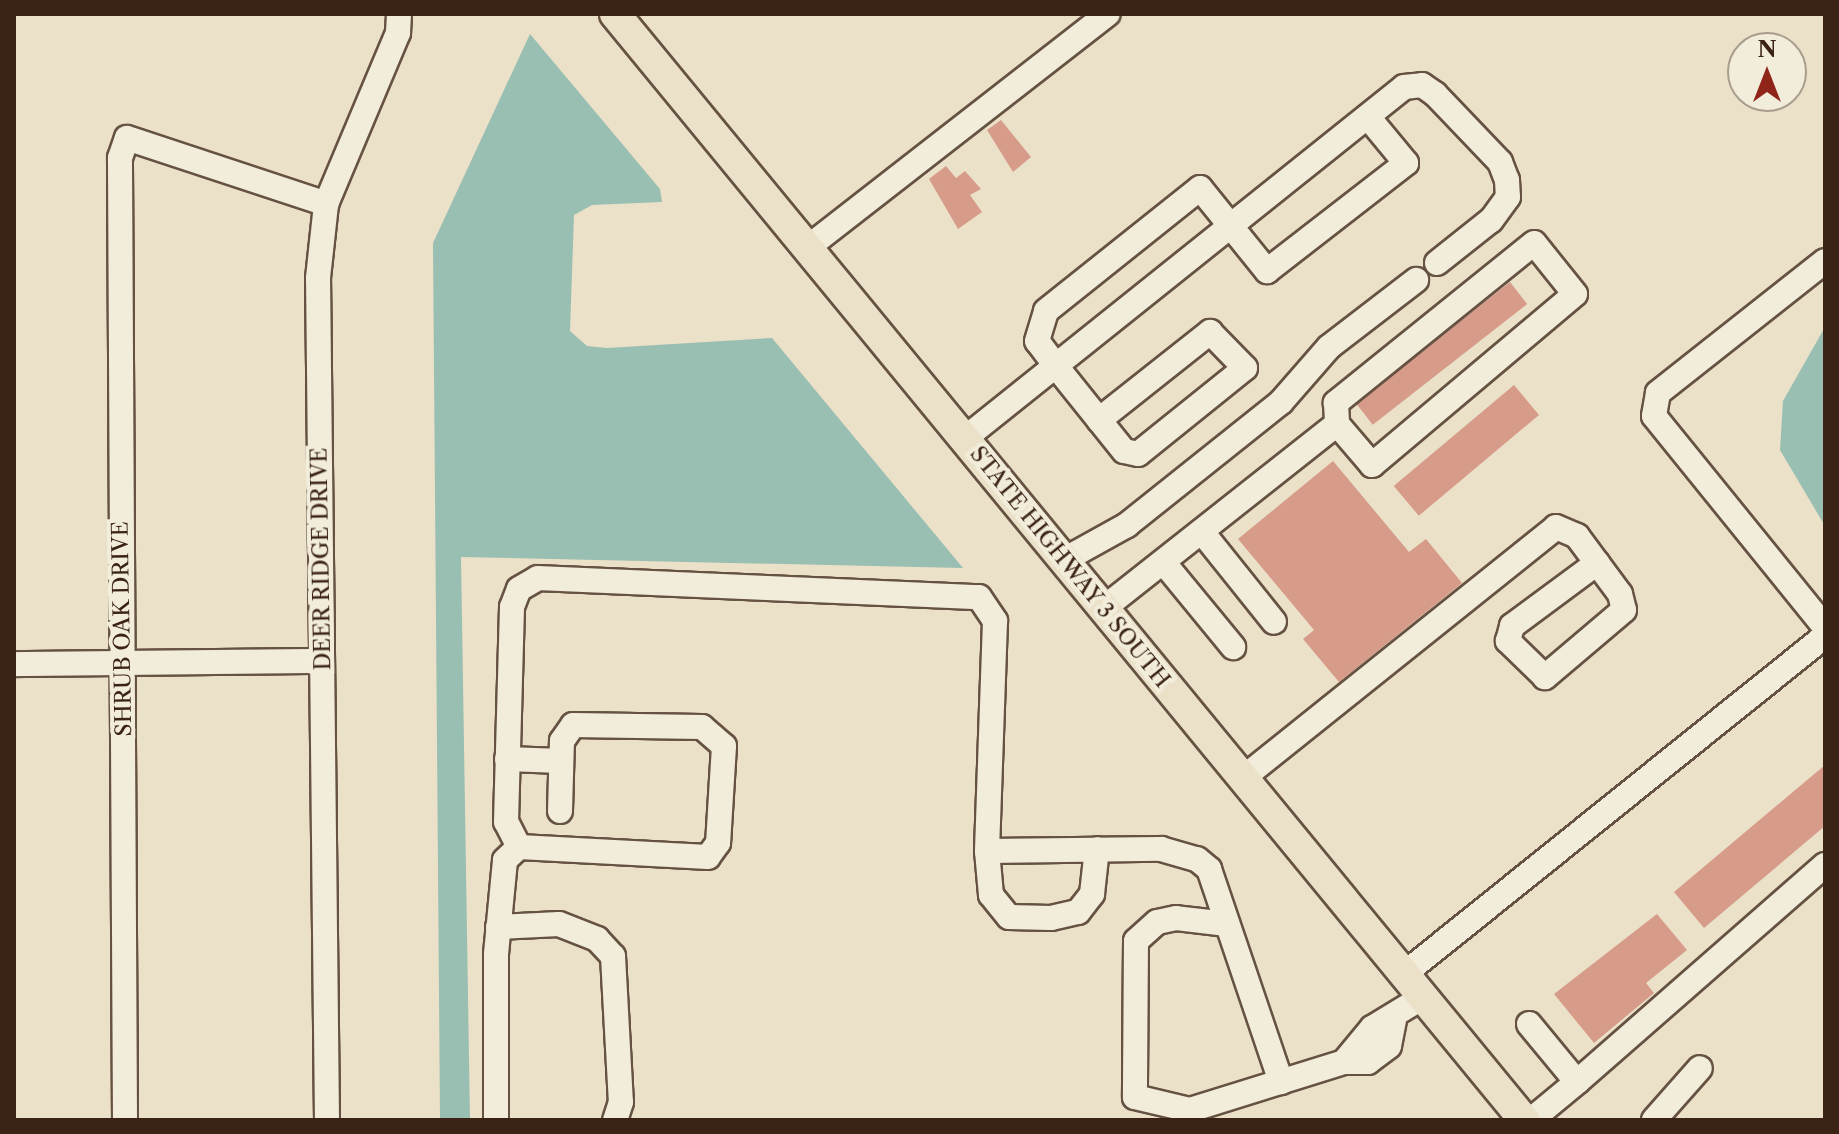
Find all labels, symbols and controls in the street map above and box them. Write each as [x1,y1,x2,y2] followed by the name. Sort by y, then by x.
[1727,32,1807,112] north arrow
[1757,36,1777,63] text: N
[964,441,1176,693] street label: STATE HIGHWAY 3 SOUTH
[306,447,336,671] street label: DEER RIDGE DRIVE
[107,521,137,737] street label: SHRUB OAK DRIVE

